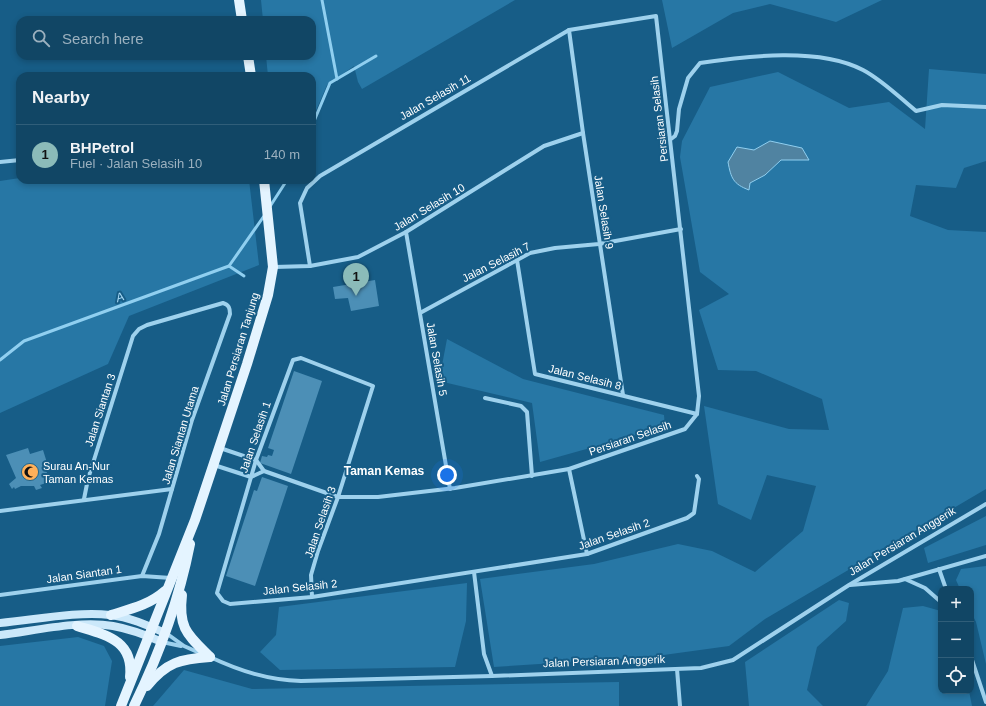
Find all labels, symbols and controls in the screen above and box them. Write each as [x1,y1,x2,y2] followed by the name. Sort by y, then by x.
[16,16,316,60] search box
[30,27,52,49] icon: search
[62,30,144,47] text: Search here
[397,72,473,122] street label: Jalan Selasih 11
[648,75,670,163] street label: Persiaran Selasih
[32,88,90,107] text: Nearby
[70,139,134,156] text: BHPetrol
[41,147,49,162] text: 1
[264,147,300,162] text: 140 m
[70,156,202,171] text: Fuel · Jalan Selasih 10
[592,174,616,250] street label: Jalan Selasih 9
[391,181,467,233] street label: Jalan Selasih 10
[460,240,532,284] street label: Jalan Selasih 7
[343,263,369,296] pin: 1
[113,289,126,305] water label: A
[215,291,261,407] street label: Jalan Persiaran Tanjung
[425,321,449,397] street label: Jalan Selasih 5
[547,362,623,392] street label: Jalan Selasih 8
[83,372,117,448] street label: Jalan Siantan 3
[159,384,201,486] street label: Jalan Siantan Utama
[237,400,273,474] street label: Jalan Selasih 1
[587,418,673,458] street label: Persiaran Selasih
[43,460,114,485] place label: Surau An-Nur Taman Kemas
[20,462,40,482] mosque icon: Surau An-Nur Taman Kemas
[344,464,425,478] district label: Taman Kemas
[437,465,457,485] your location
[302,485,338,559] street label: Jalan Selasih 3
[846,504,958,578] street label: Jalan Persiaran Anggerik
[577,516,651,552] street label: Jalan Selasih 2
[46,563,122,585] street label: Jalan Siantan 1
[262,577,338,597] street label: Jalan Selasih 2
[938,586,974,694] map controls
[938,586,974,622] button: +
[938,622,974,658] button: −
[543,653,666,669] street label: Jalan Persiaran Anggerik
[938,658,974,694] button: locate

